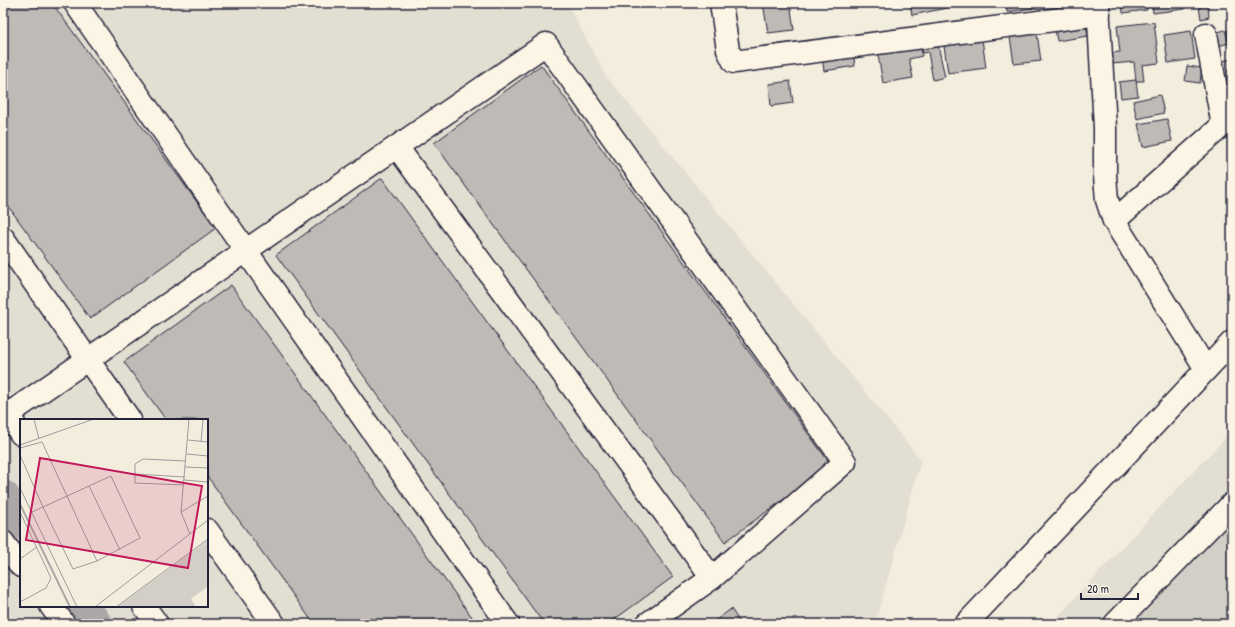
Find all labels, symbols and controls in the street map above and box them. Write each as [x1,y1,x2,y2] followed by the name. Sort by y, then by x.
[20,419,208,607] inset map
[1081,575,1138,601] scale bar
[1087,580,1109,597] text: 20 m

